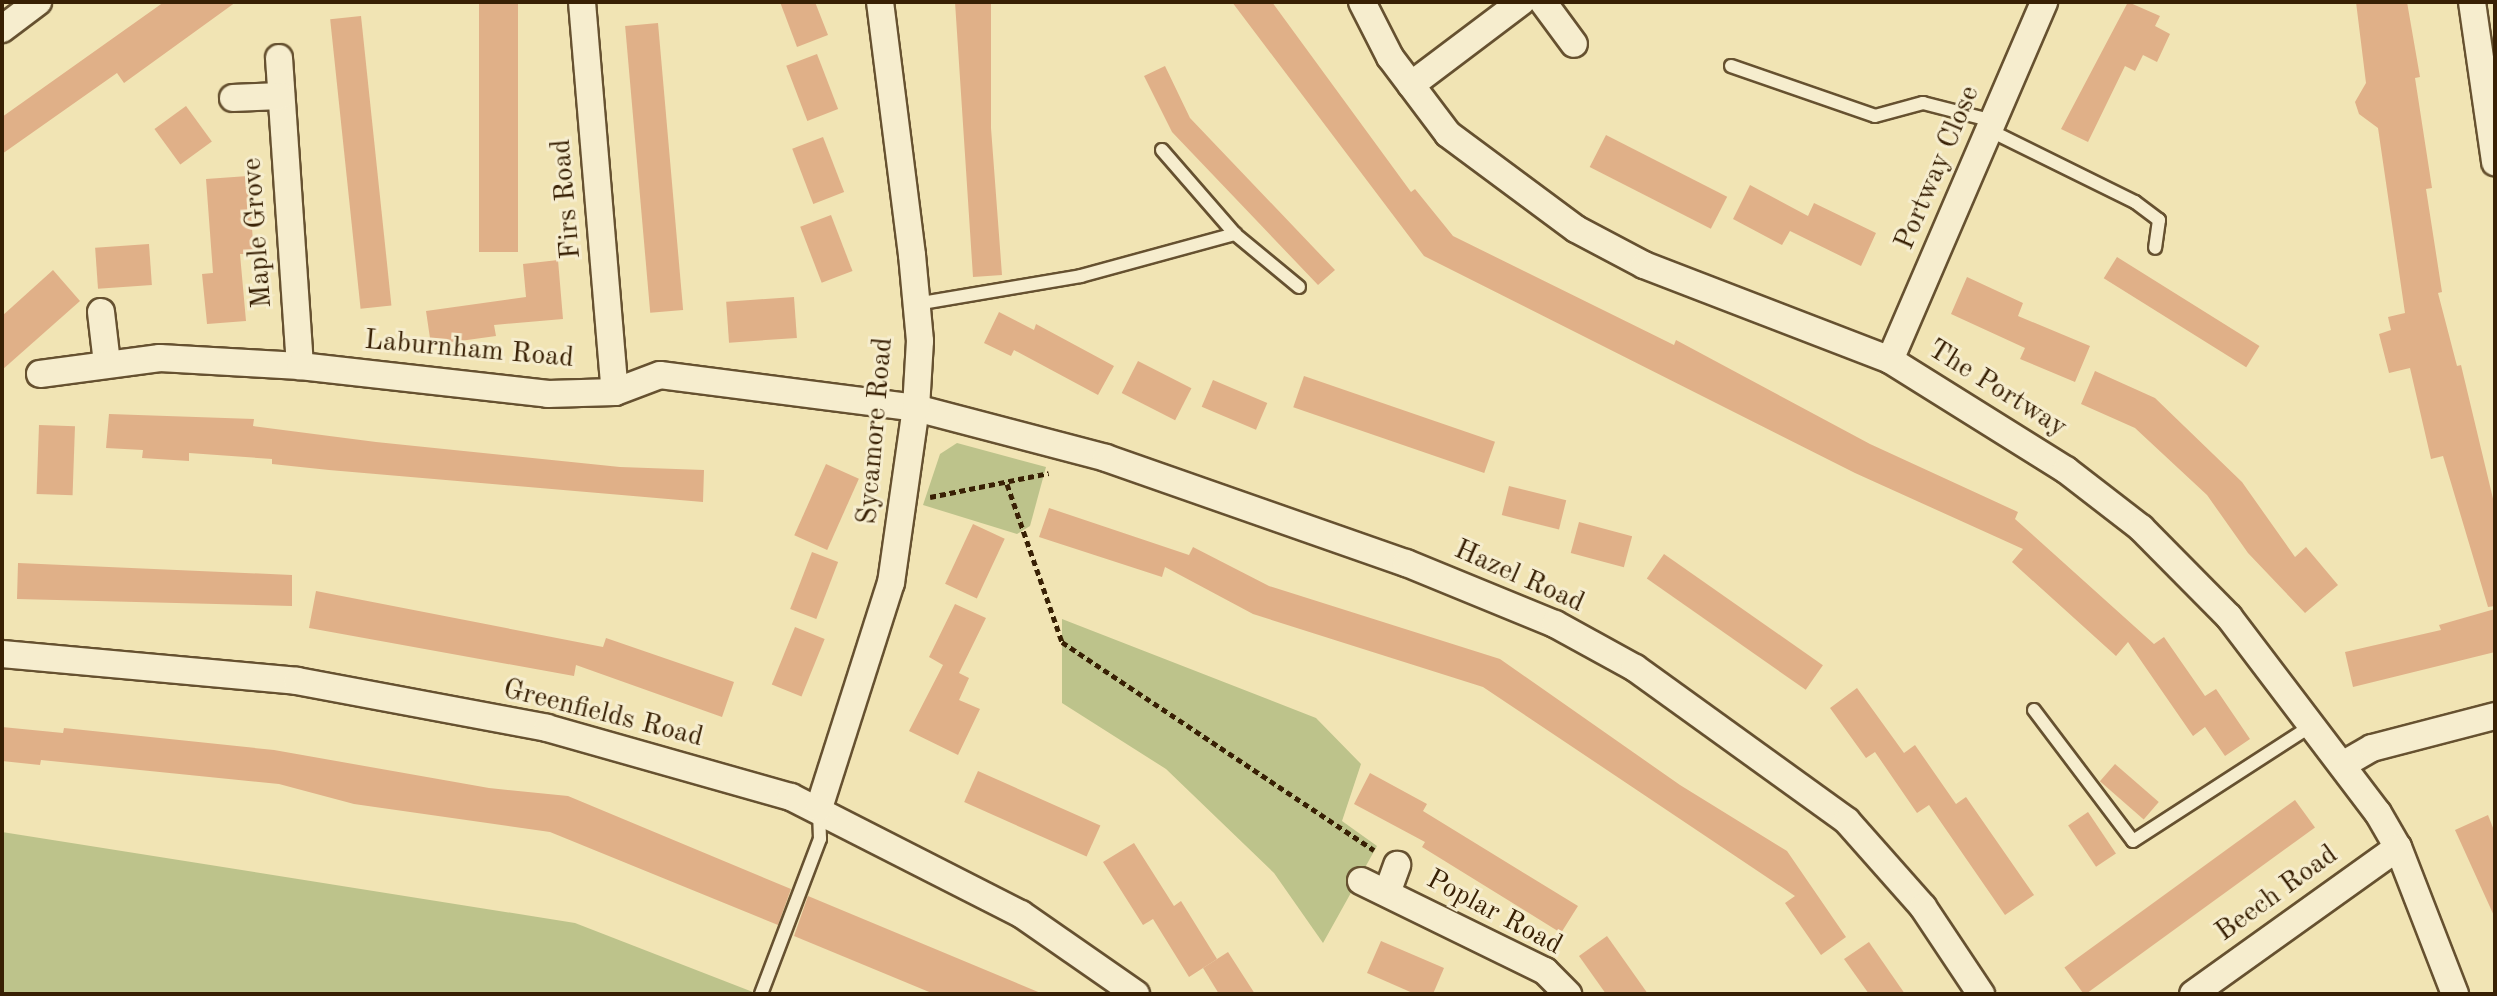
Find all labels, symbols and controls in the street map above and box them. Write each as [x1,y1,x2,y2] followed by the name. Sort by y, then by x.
[1888,81,1988,255] street label: Portway Close
[545,138,589,260] street label: Firs Road
[236,157,280,309] street label: Maple Grove
[363,324,575,376] street label: Laburnham Road
[1921,333,2073,445] street label: The Portway
[851,336,901,526] street label: Sycamore Road
[1449,533,1589,621] street label: Hazel Road
[500,673,706,755] street label: Greenfields Road
[2209,838,2345,950] street label: Beech Road
[1420,863,1568,963] street label: Poplar Road

